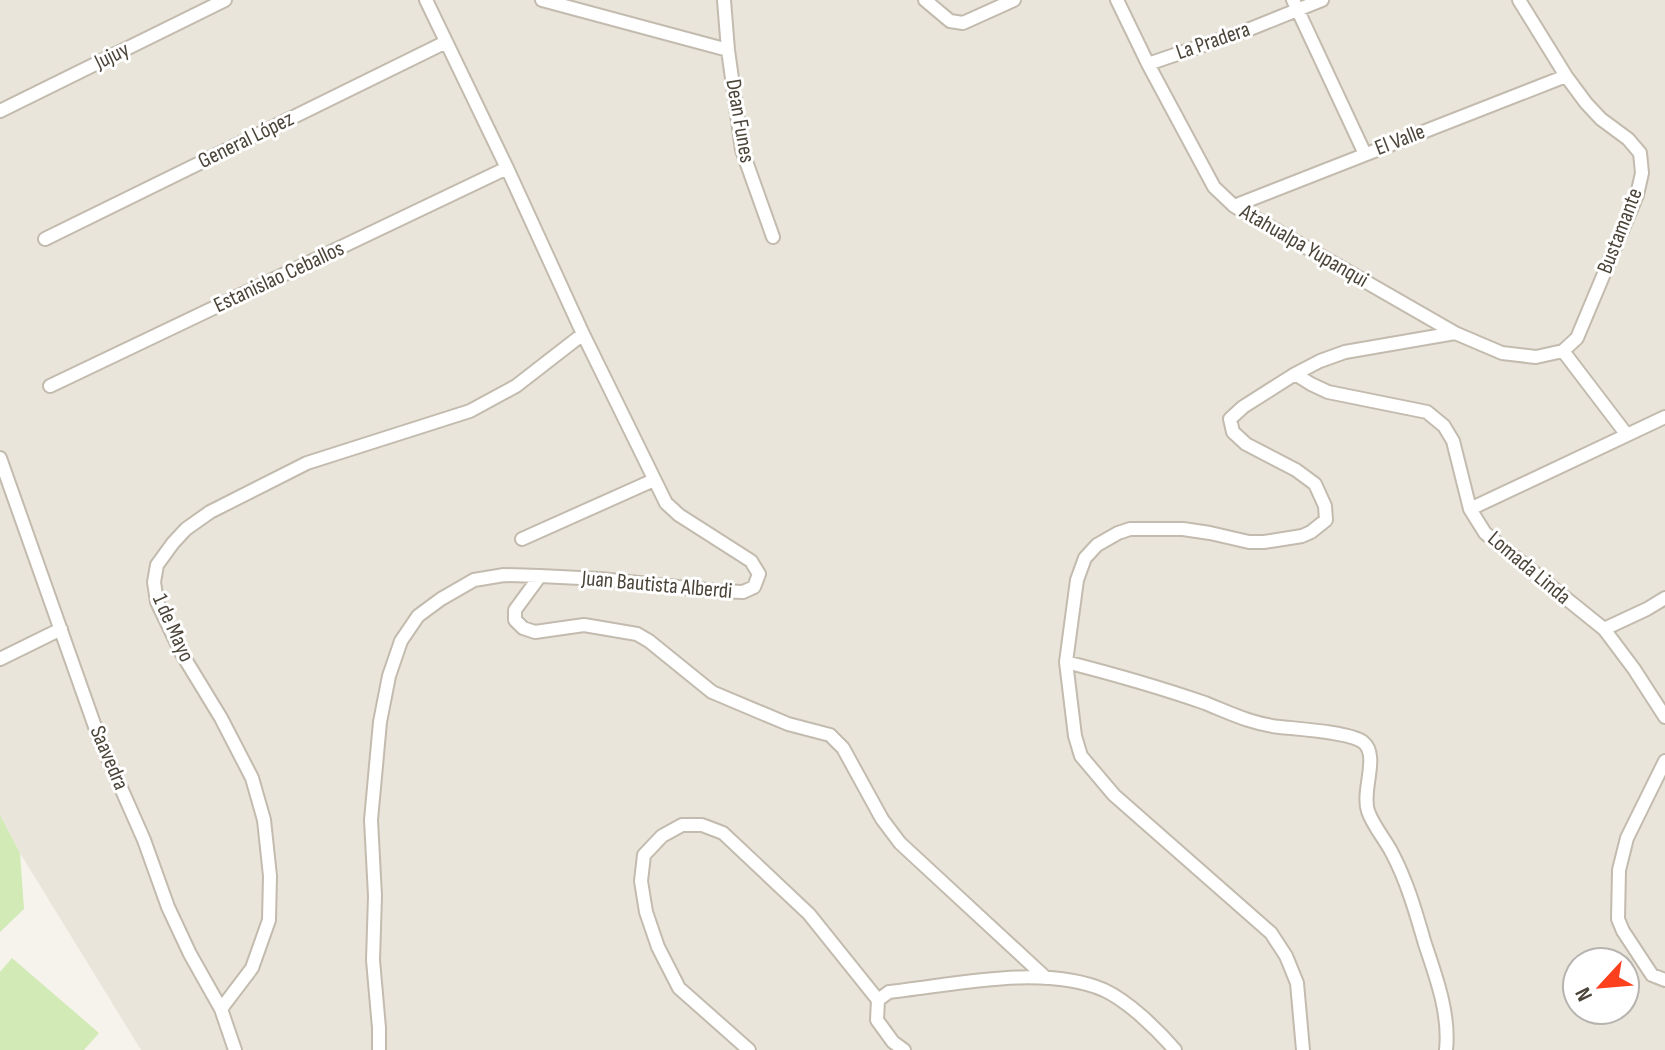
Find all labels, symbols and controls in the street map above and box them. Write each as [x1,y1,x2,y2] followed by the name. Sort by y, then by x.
[1173,16,1253,66] street label: La Pradera
[89,36,134,76] street label: Jujuy
[719,77,761,165] street label: Dean Funes
[194,105,298,175] street label: General López
[1371,118,1429,162] street label: El Valle
[1591,184,1649,278] street label: Bustamante
[1234,198,1373,294] street label: Atahualpa Yupanqui
[210,235,349,319] street label: Estanislao Ceballos
[1482,525,1576,611] street label: Lomada Linda
[580,565,733,605] street label: Juan Bautista Alberdi
[146,590,200,666] street label: 1 de Mayo
[83,722,135,794] street label: Saavedra
[1561,946,1641,1026] north arrow
[1570,983,1599,1005] text: N

